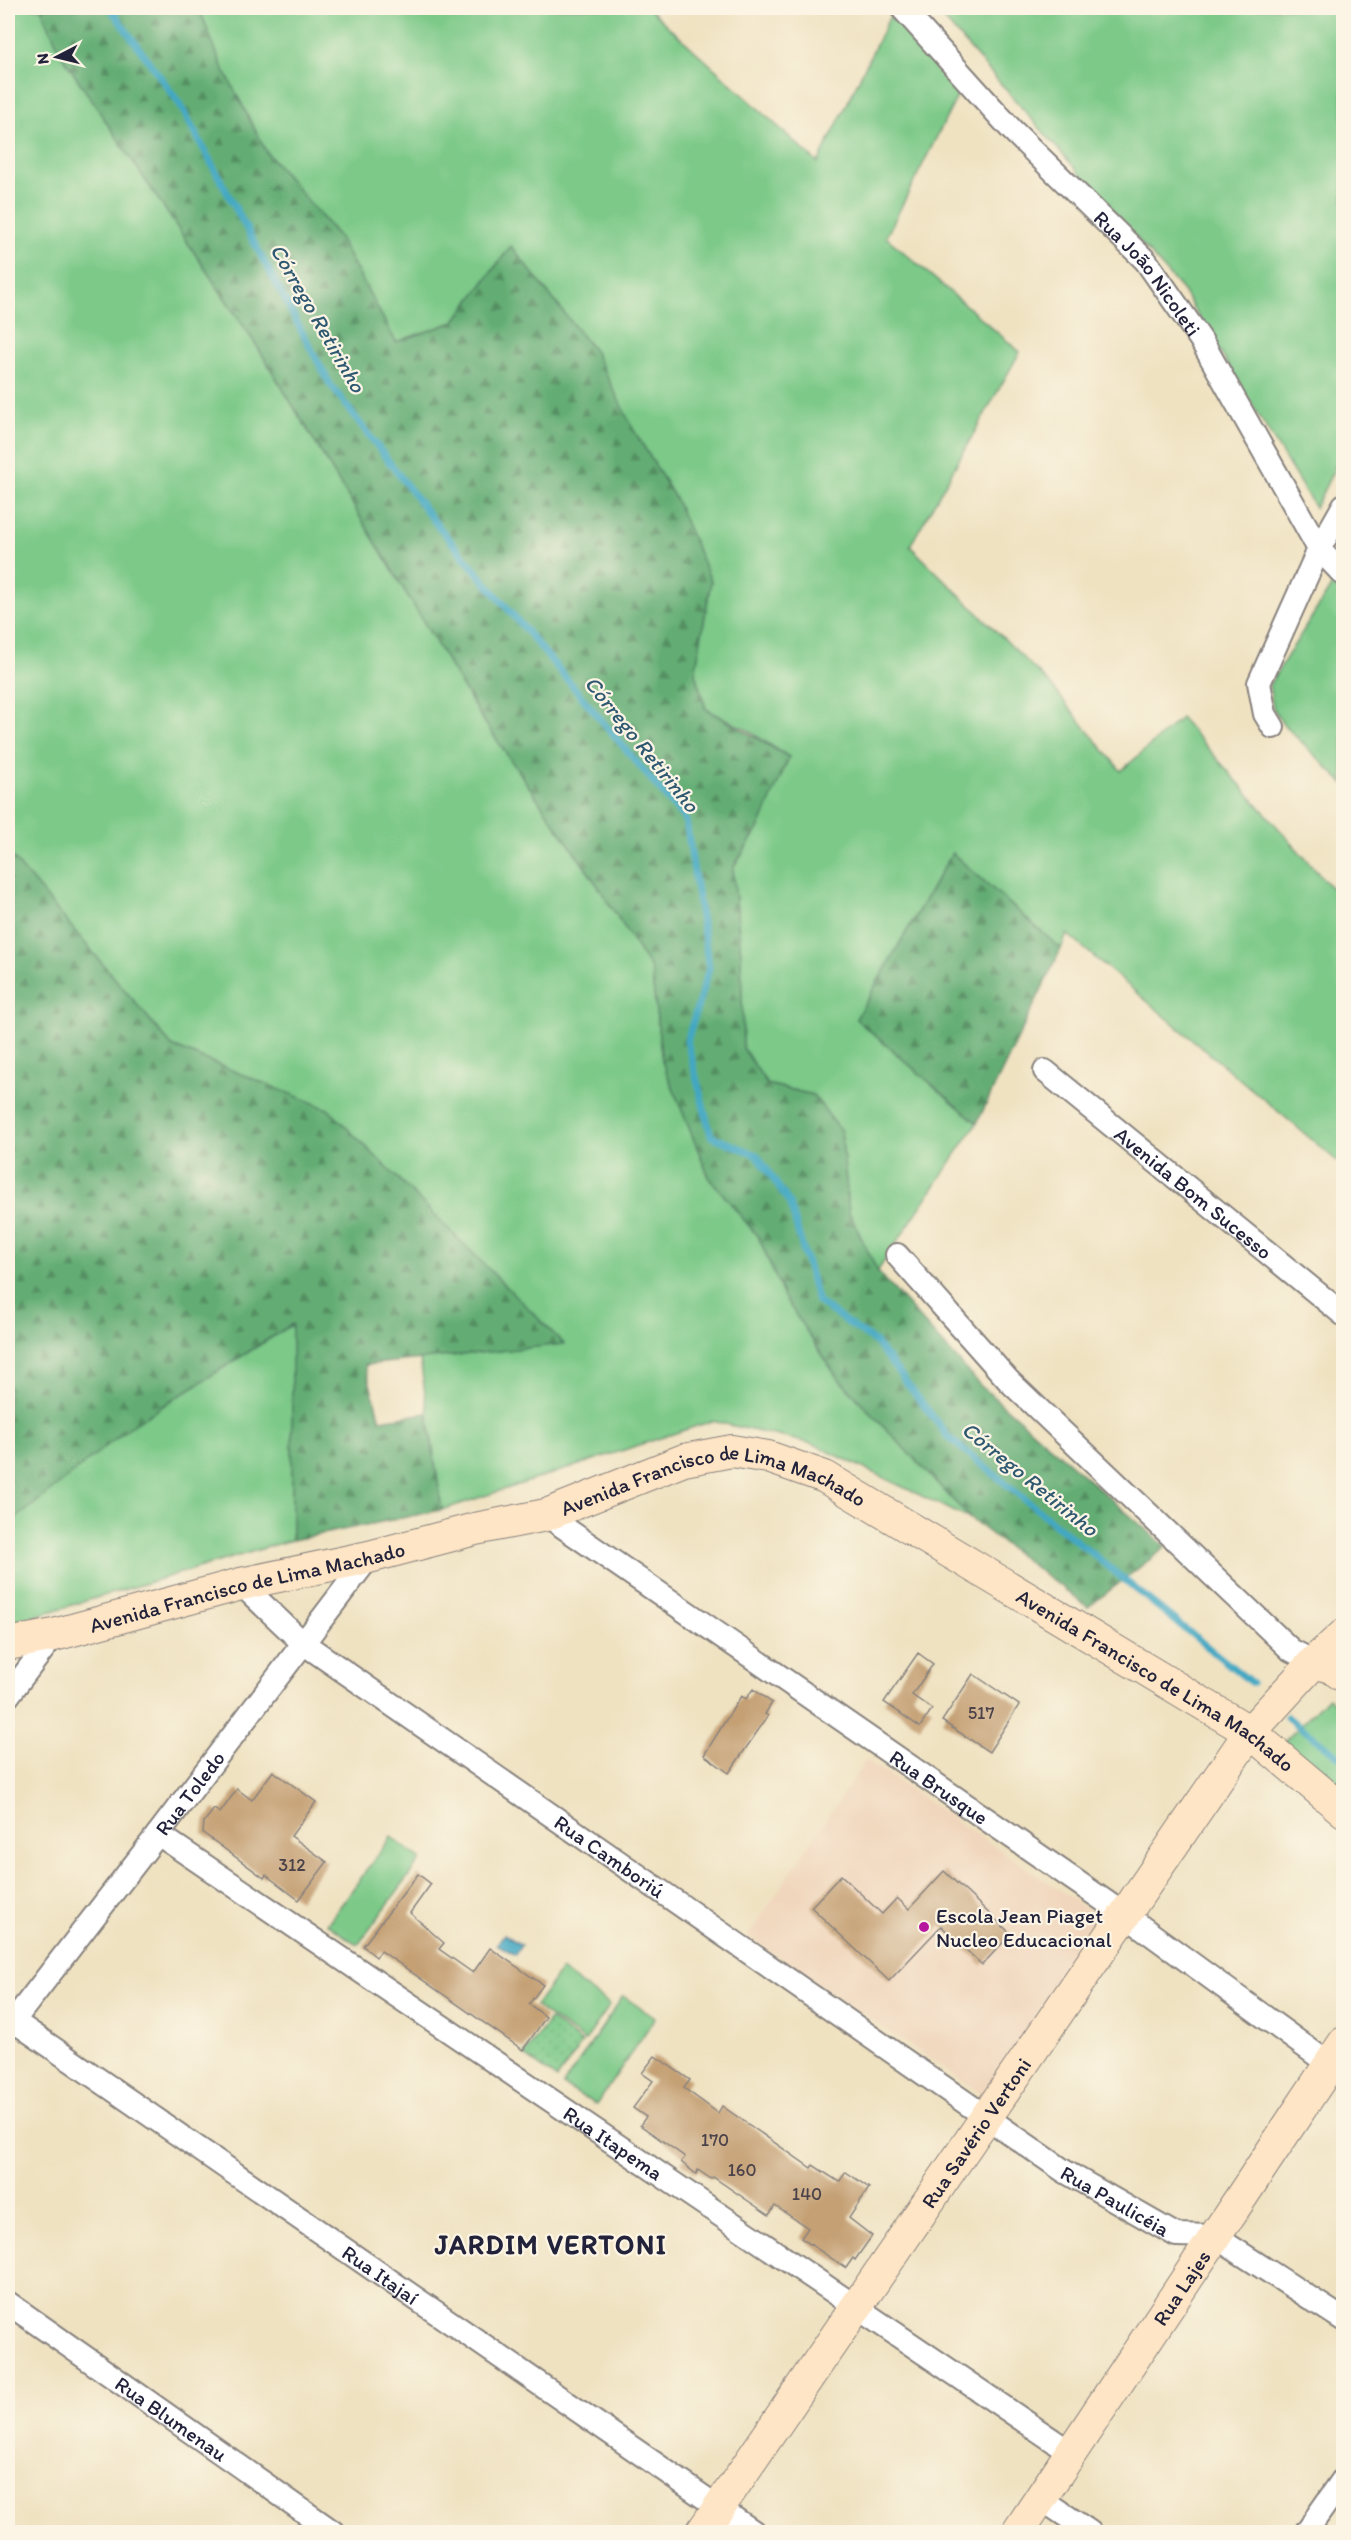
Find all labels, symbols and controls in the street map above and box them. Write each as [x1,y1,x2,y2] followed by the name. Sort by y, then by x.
[27,27,87,87] north arrow
[33,52,53,65] text: N
[1089,205,1207,340] street label: Rua João Nicoleti
[264,239,372,398] water label: Córrego Retirinho
[579,670,706,818] water label: Córrego Retirinho
[1110,1121,1278,1264] street label: Avenida Bom Sucesso
[956,1416,1104,1543] water label: Córrego Retirinho
[557,1438,871,1521] text: Avenida Francisco de Lima Machado
[552,1494,874,1524] street label: Avenida Francisco de Lima Machado
[87,1536,407,1637] street label: Avenida Francisco de Lima Machado
[1012,1583,1300,1777] street label: Avenida Francisco de Lima Machado
[968,1702,994,1724] house number: 517
[885,1744,993,1830] street label: Rua Brusque
[149,1746,230,1840] street label: Rua Toledo
[550,1809,670,1903] street label: Rua Camboriú
[278,1854,306,1876] house number: 312
[936,1903,1112,1952] place label: Escola Jean Piaget Nucleo Educacional
[917,1920,931,1934] marker: Escola Jean Piaget Nucleo Educacional
[915,2053,1036,2213] street label: Rua Savério Vertoni
[559,2100,668,2185] street label: Rua Itapema
[701,2129,729,2151] house number: 170
[728,2159,756,2181] house number: 160
[1057,2159,1174,2241] street label: Rua Paulicéia
[792,2183,822,2205] house number: 140
[434,2228,667,2261] district label: JARDIM VERTONI
[338,2239,424,2310] street label: Rua Itajaí
[1147,2245,1215,2330] street label: Rua Lajes
[111,2370,233,2466] street label: Rua Blumenau

